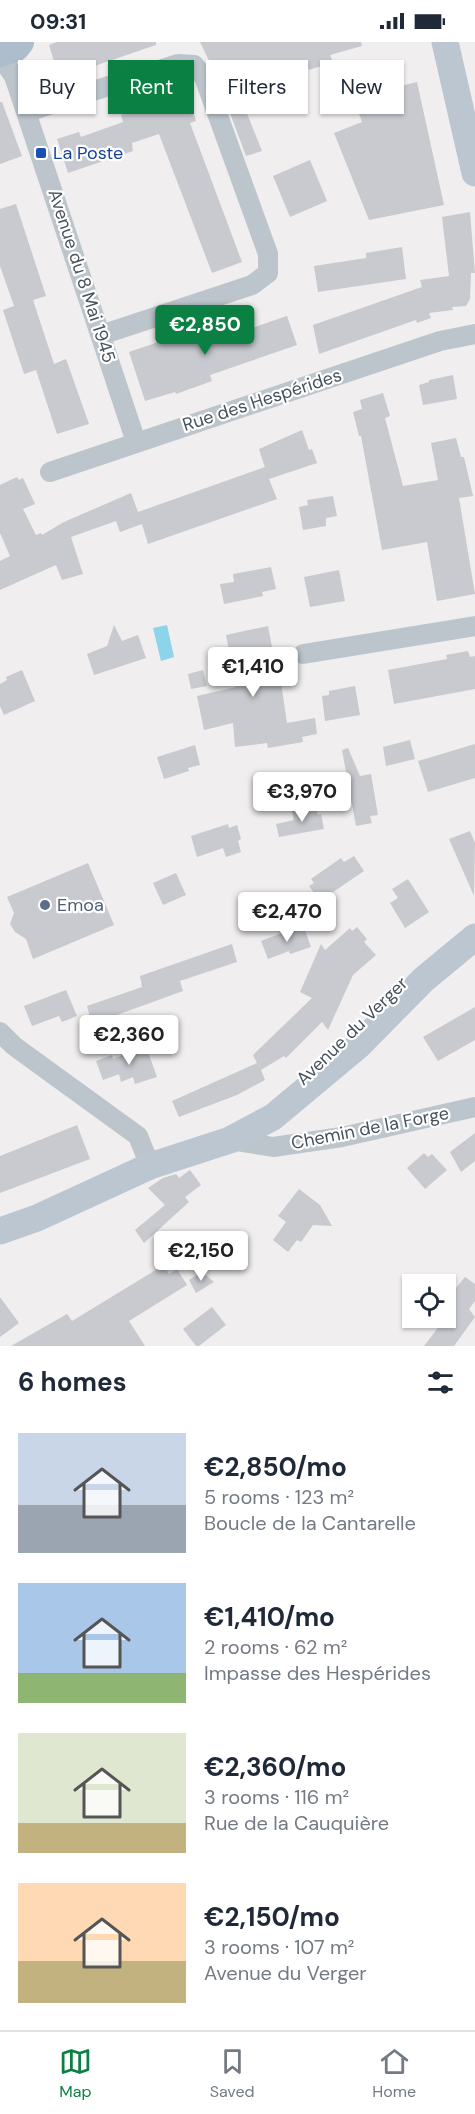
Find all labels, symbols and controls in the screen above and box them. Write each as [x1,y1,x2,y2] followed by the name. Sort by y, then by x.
[30,7,86,36] text: 09:31
[18,60,96,114] chip: Buy
[108,60,194,114] chip: Rent
[206,60,308,114] chip: Filters
[320,60,404,114] chip: New
[53,141,123,165] place label: La Poste
[34,146,48,160] marker: La Poste
[43,186,121,366] street label: Avenue du 8 Mai 1945
[156,305,254,356] pin: €2,850
[169,311,241,337] text: €2,850
[179,363,345,437] street label: Rue des Hespérides
[204,647,302,698] pin: €1,410
[222,653,284,679] text: €1,410
[253,772,351,823] pin: €3,970
[267,778,337,804] text: €3,970
[238,892,336,943] pin: €2,470
[57,893,104,917] place label: Emoa
[38,898,52,912] marker: Emoa
[252,898,322,924] text: €2,470
[291,971,413,1090] street label: Avenue du Verger
[80,1015,178,1066] pin: €2,360
[93,1021,165,1047] text: €2,360
[289,1101,451,1155] street label: Chemin de la Forge
[152,1231,250,1282] pin: €2,150
[168,1237,234,1263] text: €2,150
[402,1274,456,1328] map controls
[402,1274,456,1328] button: locate
[18,1365,126,1399] text: 6 homes
[424,1366,457,1399] icon: filters
[204,1450,347,1484] text: €2,850/mo
[66,1457,138,1529] icon: home
[204,1484,354,1510] text: 5 rooms · 123 m²
[204,1510,416,1536] text: Boucle de la Cantarelle
[204,1600,335,1634] text: €1,410/mo
[66,1607,138,1679] icon: home
[204,1634,347,1660] text: 2 rooms · 62 m²
[204,1660,431,1686] text: Impasse des Hespérides
[204,1750,346,1784] text: €2,360/mo
[66,1757,138,1829] icon: home
[204,1784,349,1810] text: 3 rooms · 116 m²
[204,1810,389,1836] text: Rue de la Cauquière
[204,1900,340,1934] text: €2,150/mo
[66,1907,138,1979] icon: home
[204,1934,354,1960] text: 3 rooms · 107 m²
[204,1960,367,1986] text: Avenue du Verger
[59,2045,92,2102] tab: Map
[210,2045,255,2102] tab: Saved
[372,2045,416,2102] tab: Home

